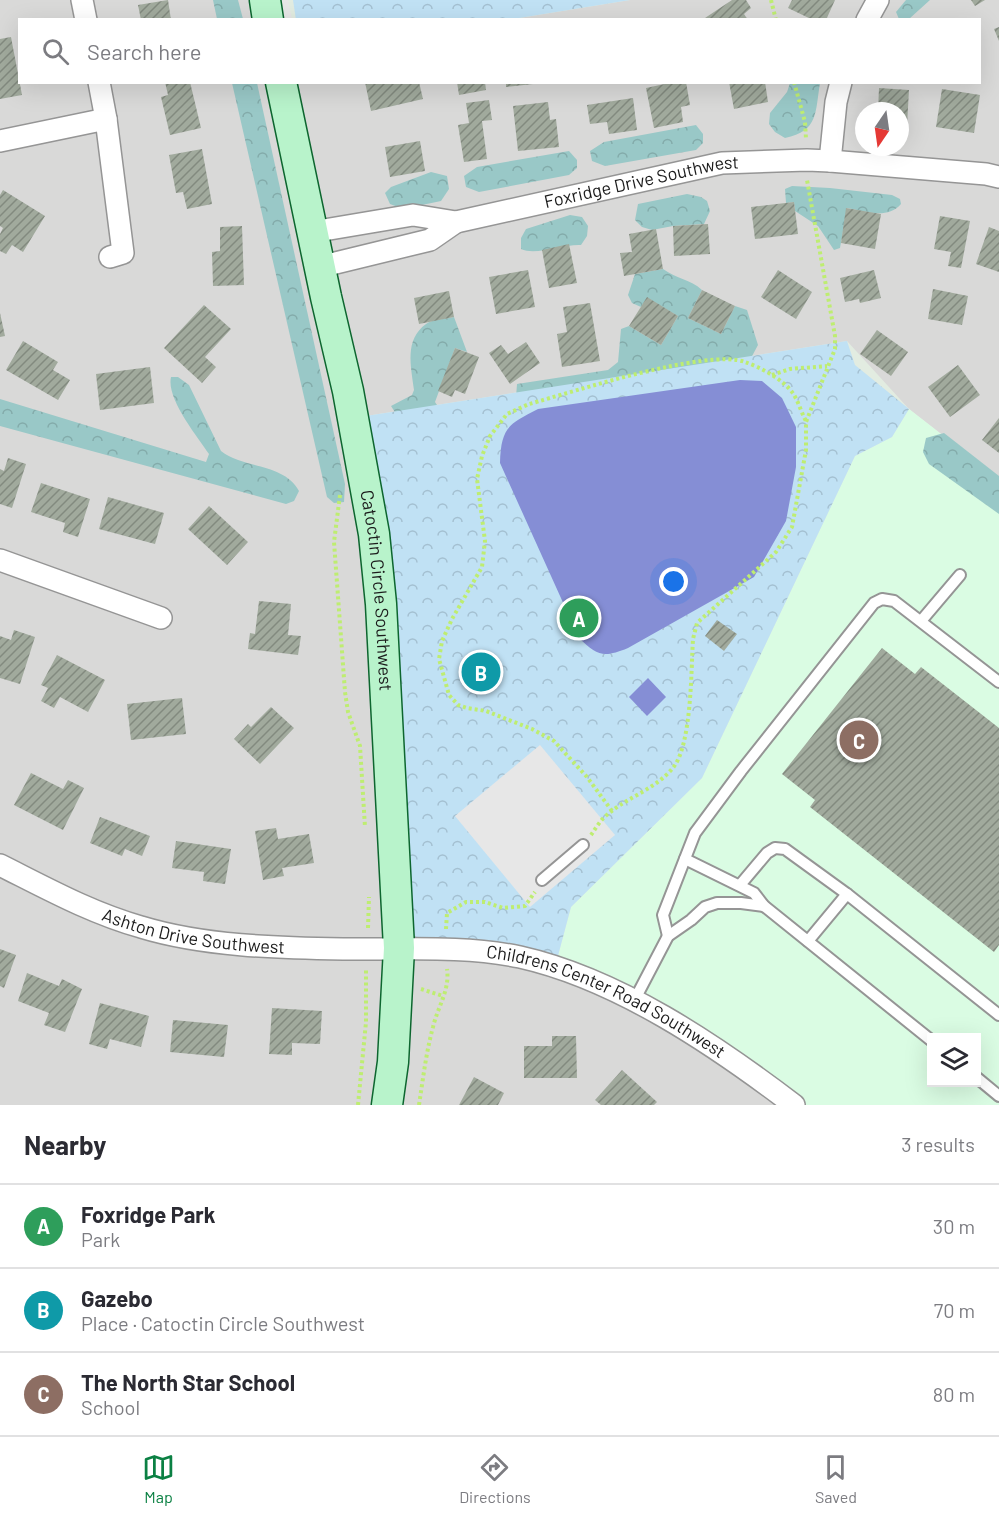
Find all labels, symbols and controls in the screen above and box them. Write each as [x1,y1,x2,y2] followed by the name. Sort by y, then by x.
[18,18,981,84] search box
[39,35,72,68] icon: search
[87,38,201,64] text: Search here
[855,102,909,156] north arrow
[542,150,739,212] street label: Foxridge Drive Southwest
[356,488,398,692] street label: Catoctin Circle Southwest
[659,567,688,596] your location
[560,596,598,640] pin: A
[462,650,500,694] pin: B
[840,718,878,762] pin: C
[99,903,285,957] street label: Ashton Drive Southwest
[485,940,730,1062] street label: Childrens Center Road Southwest
[927,1033,981,1087] map controls
[927,1033,981,1087] button: layers
[24,1129,106,1160] text: Nearby
[901,1132,975,1156] text: 3 results
[81,1201,215,1227] text: Foxridge Park
[37,1214,50,1238] text: A
[933,1214,975,1238] text: 30 m
[81,1227,120,1251] text: Park
[81,1285,153,1311] text: Gazebo
[37,1298,50,1322] text: B
[934,1298,975,1322] text: 70 m
[81,1311,365,1335] text: Place · Catoctin Circle Southwest
[81,1369,295,1395] text: The North Star School
[37,1382,50,1406] text: C
[933,1382,975,1406] text: 80 m
[81,1395,140,1419] text: School
[142,1451,175,1506] tab: Map
[459,1451,531,1506] tab: Directions
[815,1451,857,1506] tab: Saved

